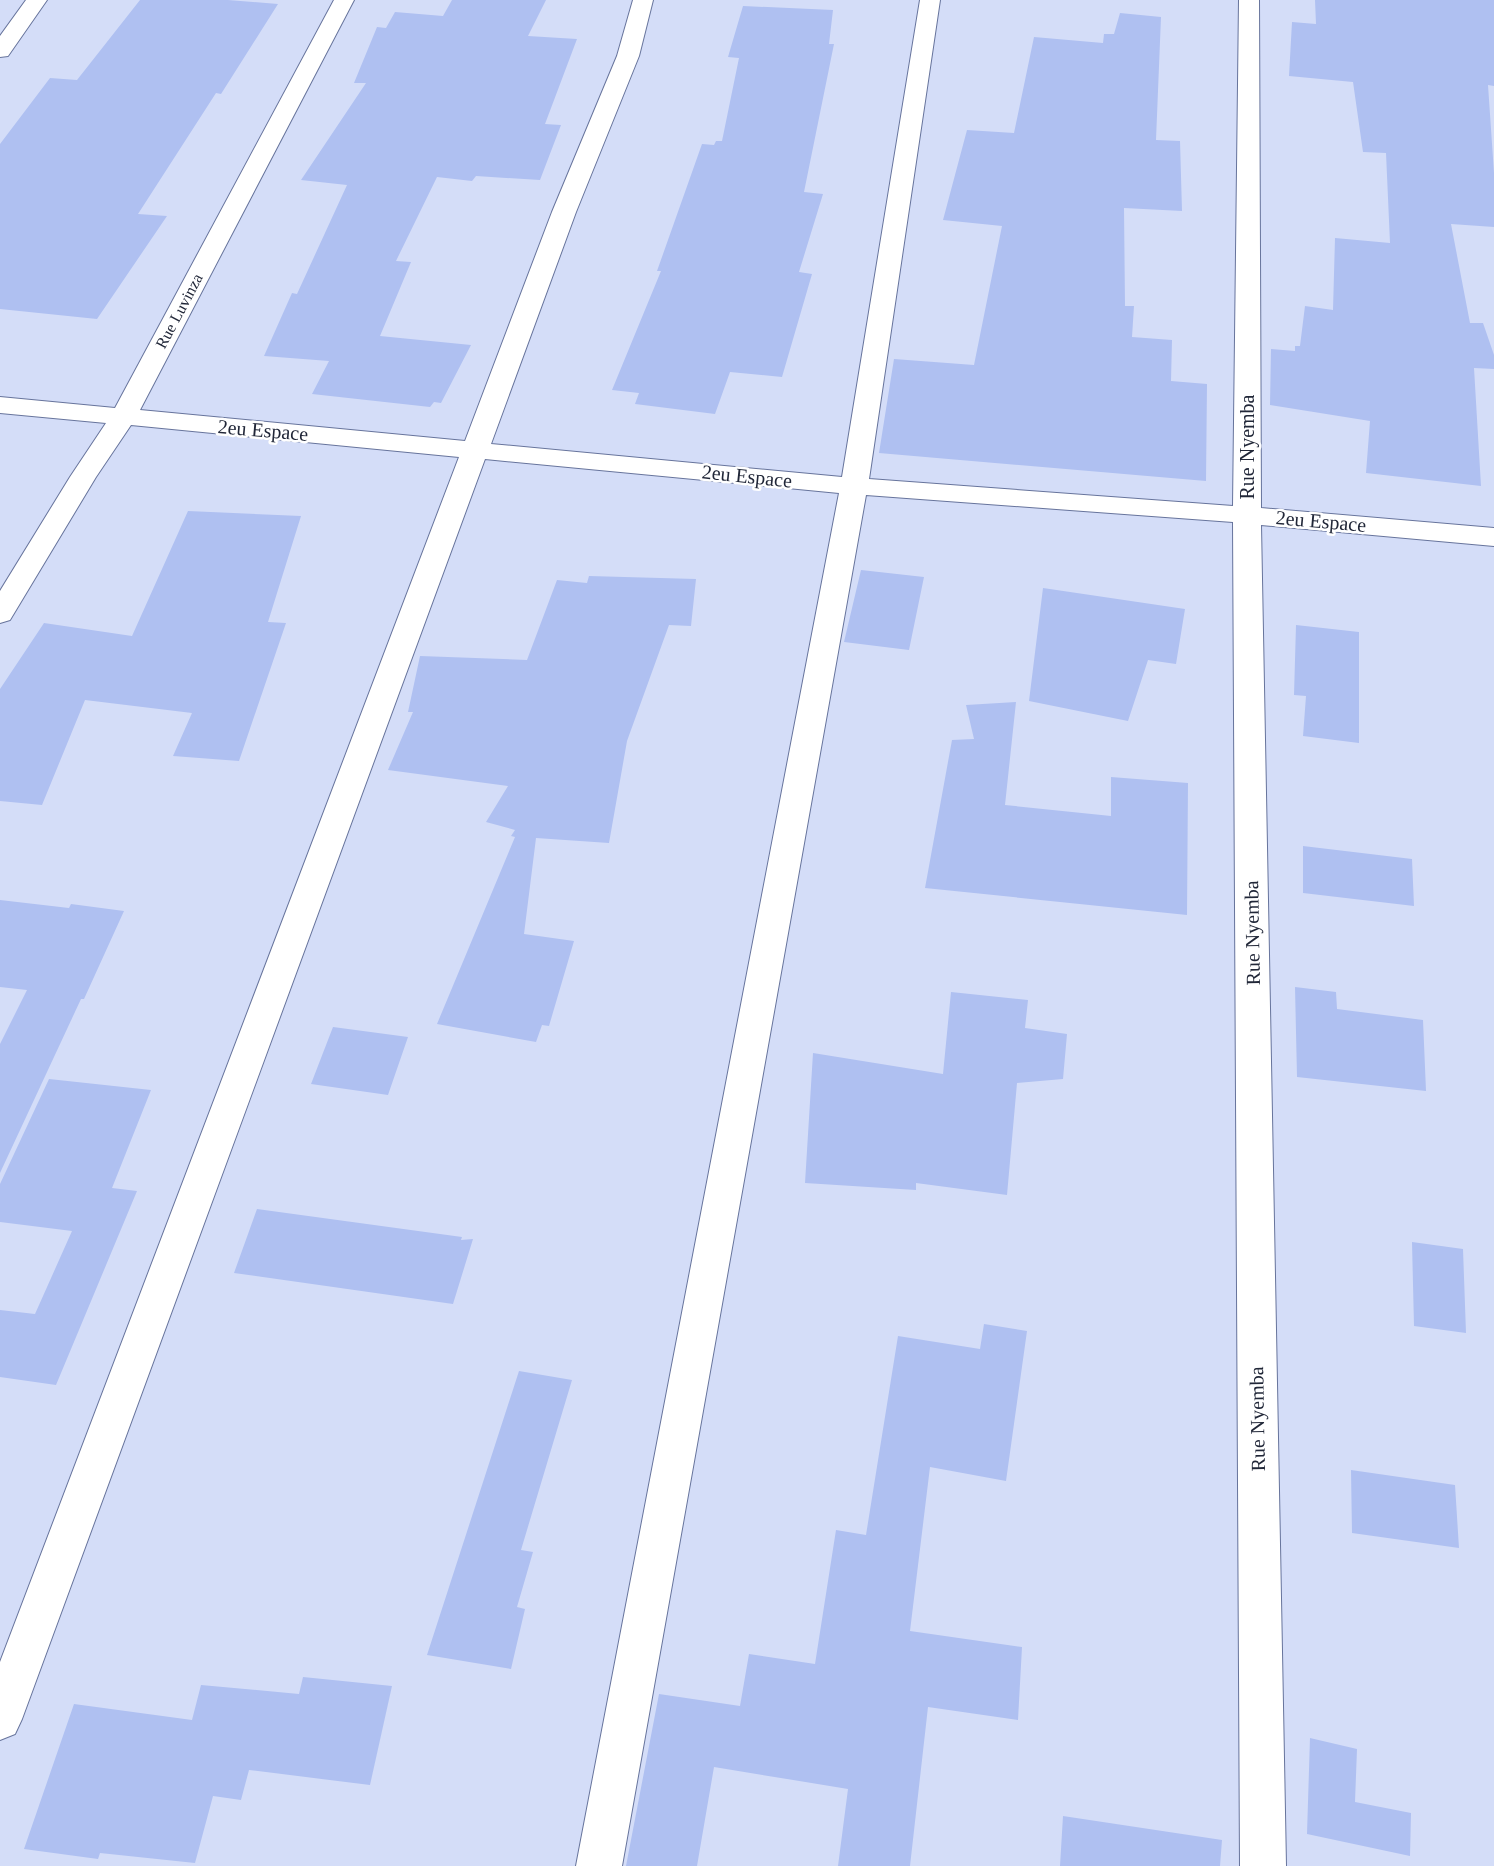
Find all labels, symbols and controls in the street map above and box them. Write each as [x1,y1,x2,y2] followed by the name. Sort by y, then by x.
[152,271,206,351] street label: Rue Luvinza
[1236,394,1259,499] street label: Rue Nyemba
[217,415,309,446] street label: 2eu Espace
[701,460,793,493] street label: 2eu Espace
[1275,506,1367,537] street label: 2eu Espace
[1240,880,1265,986] street label: Rue Nyemba
[1245,1366,1270,1472] street label: Rue Nyemba

